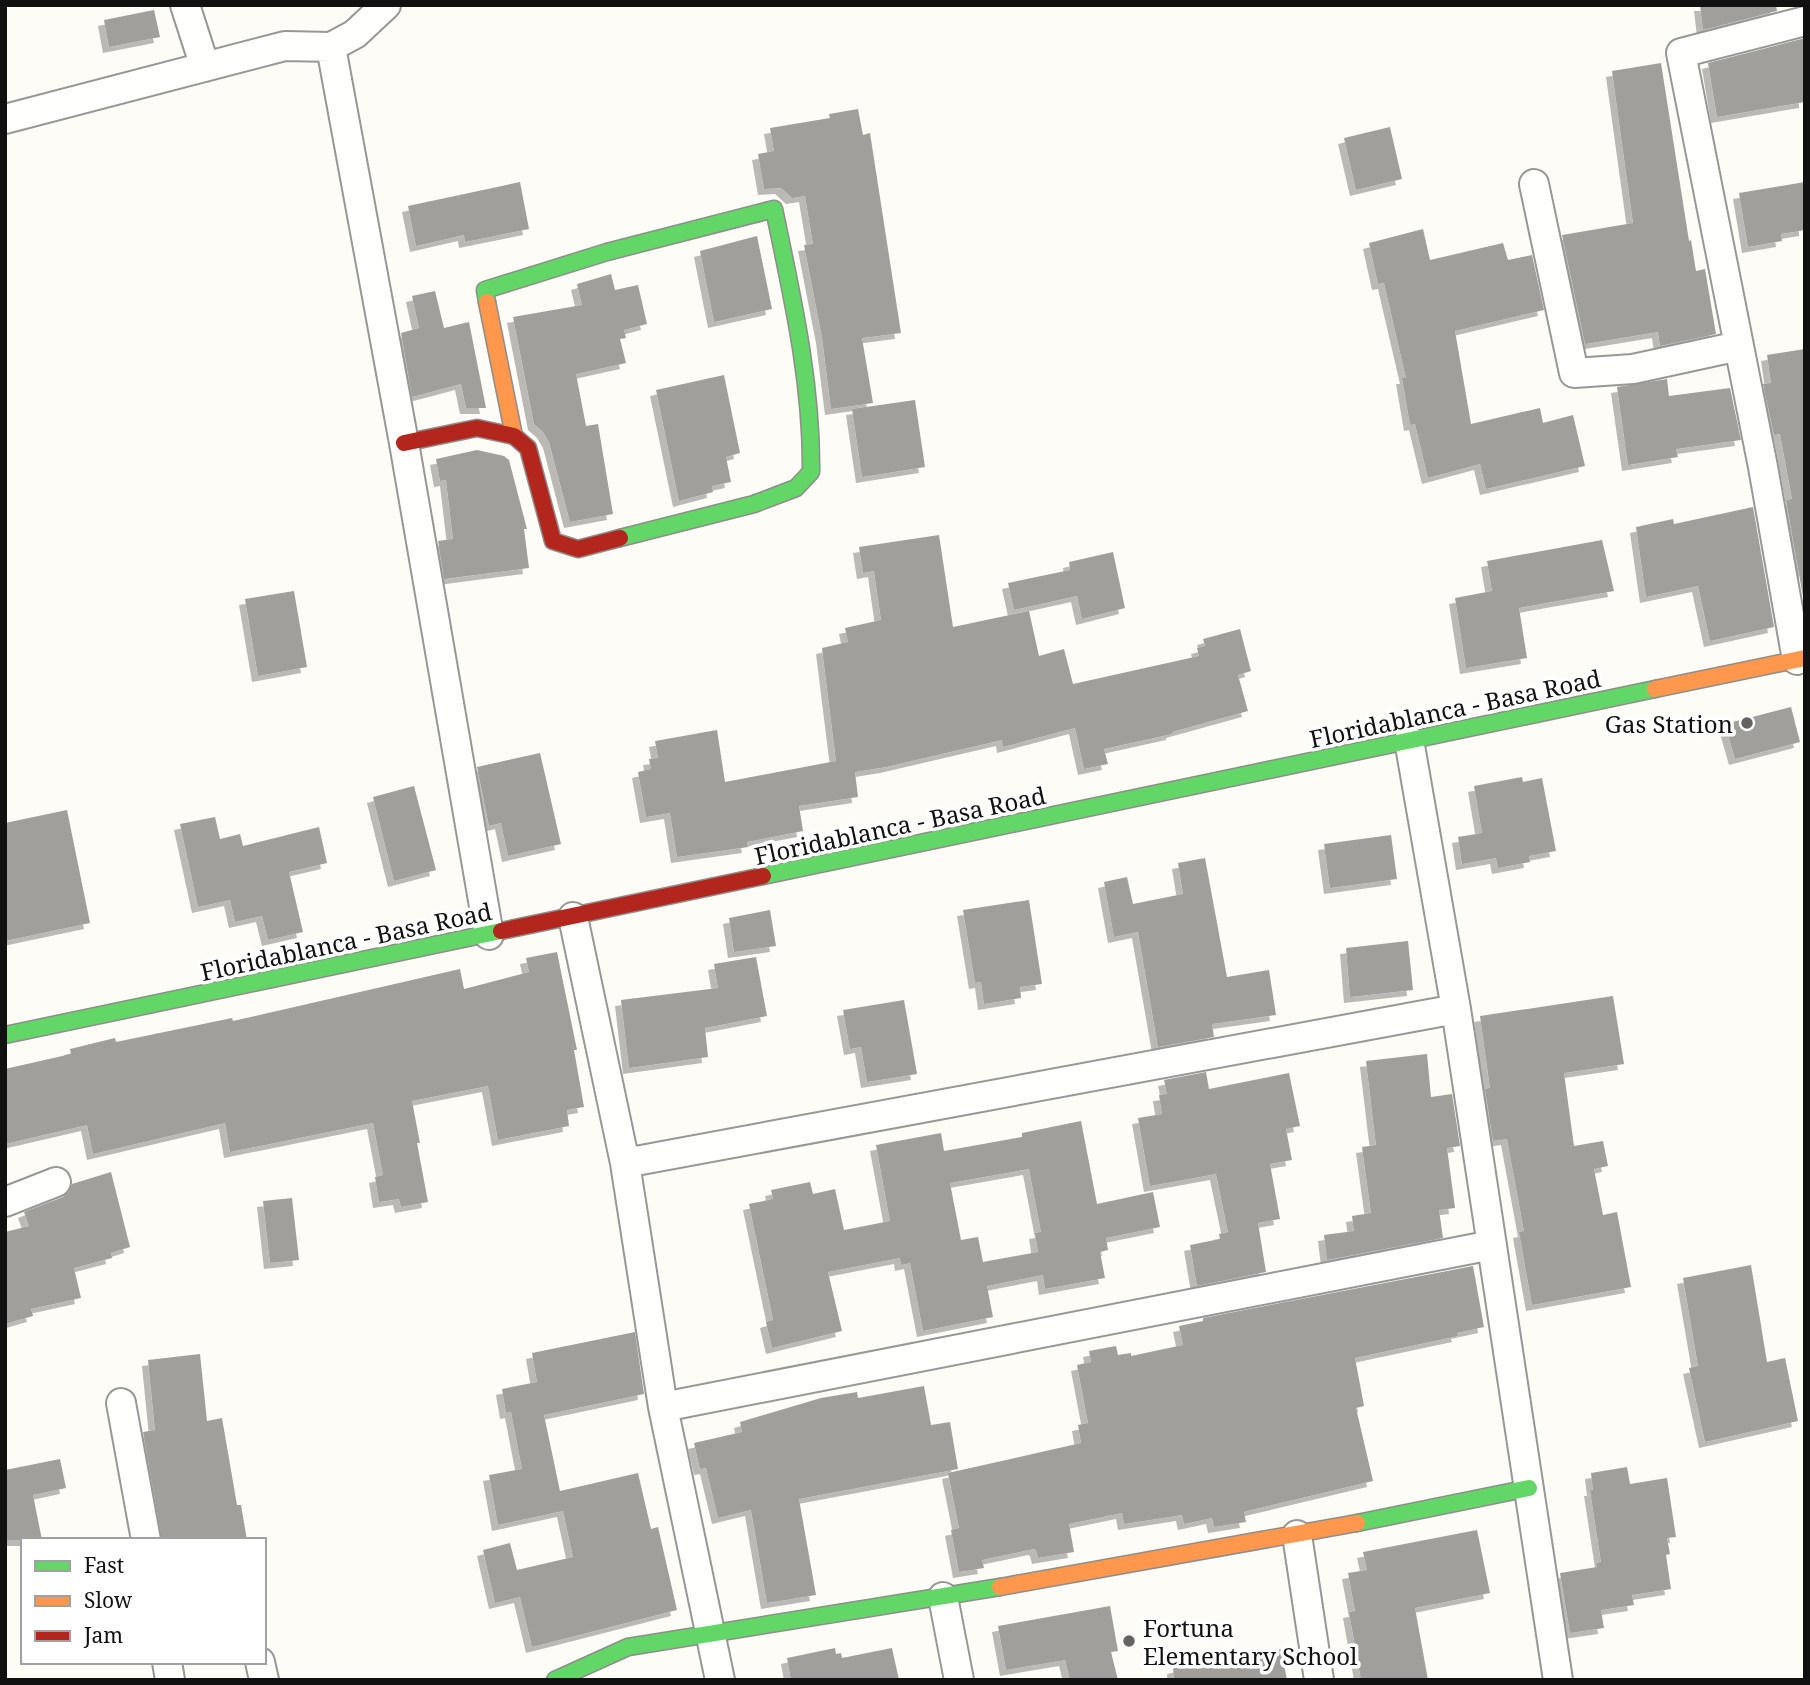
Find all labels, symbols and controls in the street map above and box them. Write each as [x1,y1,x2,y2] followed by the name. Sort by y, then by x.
[1306,661,1604,755] street label: Floridablanca - Basa Road
[1605,707,1733,740] place label: Gas Station
[1739,715,1755,731] marker: Gas Station
[751,778,1049,872] street label: Floridablanca - Basa Road
[197,894,495,988] street label: Floridablanca - Basa Road
[21,1538,266,1664] legend
[84,1551,124,1579] text: Fast
[84,1586,133,1614] text: Slow
[1143,1611,1358,1672] place label: Fortuna Elementary School
[83,1621,123,1649] text: Jam
[1121,1633,1137,1649] marker: Fortuna Elementary School

